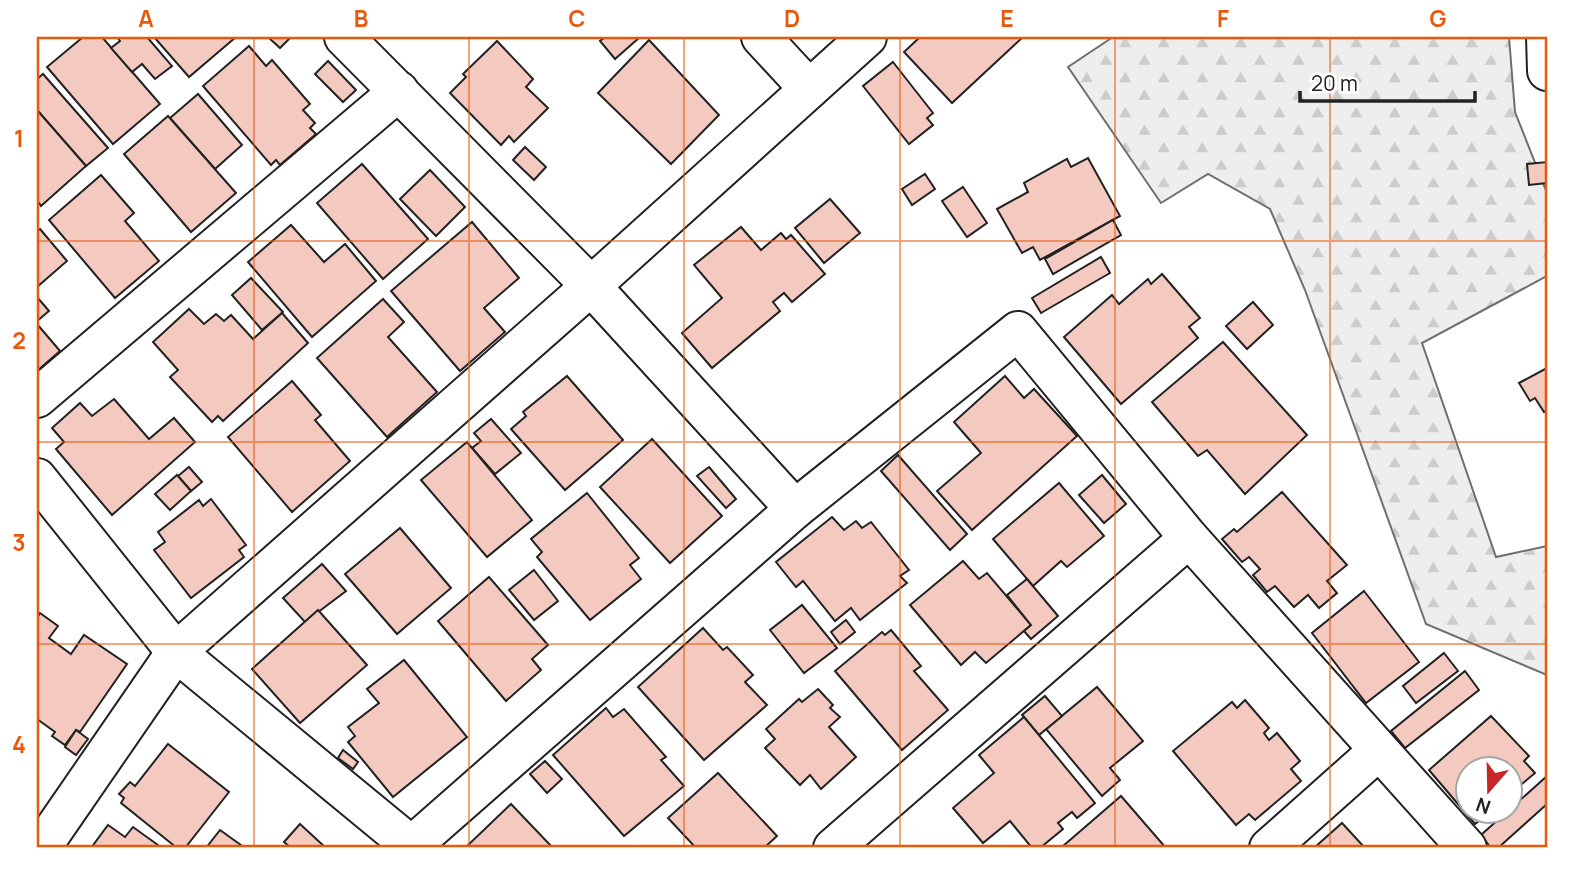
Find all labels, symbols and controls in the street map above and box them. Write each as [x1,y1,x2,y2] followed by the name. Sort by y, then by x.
[138,2,154,34] text: A
[354,2,368,34] text: B
[569,2,586,34] text: C
[784,2,800,34] text: D
[1000,2,1014,34] text: E
[1217,2,1229,34] text: F
[1430,2,1447,34] text: G
[1300,60,1476,104] scale bar
[1311,69,1358,97] text: 20 m
[14,122,24,154] text: 1
[12,324,26,356] text: 2
[12,526,26,558] text: 3
[12,728,26,760] text: 4
[1454,756,1524,826] north arrow
[1472,791,1494,821] text: N

